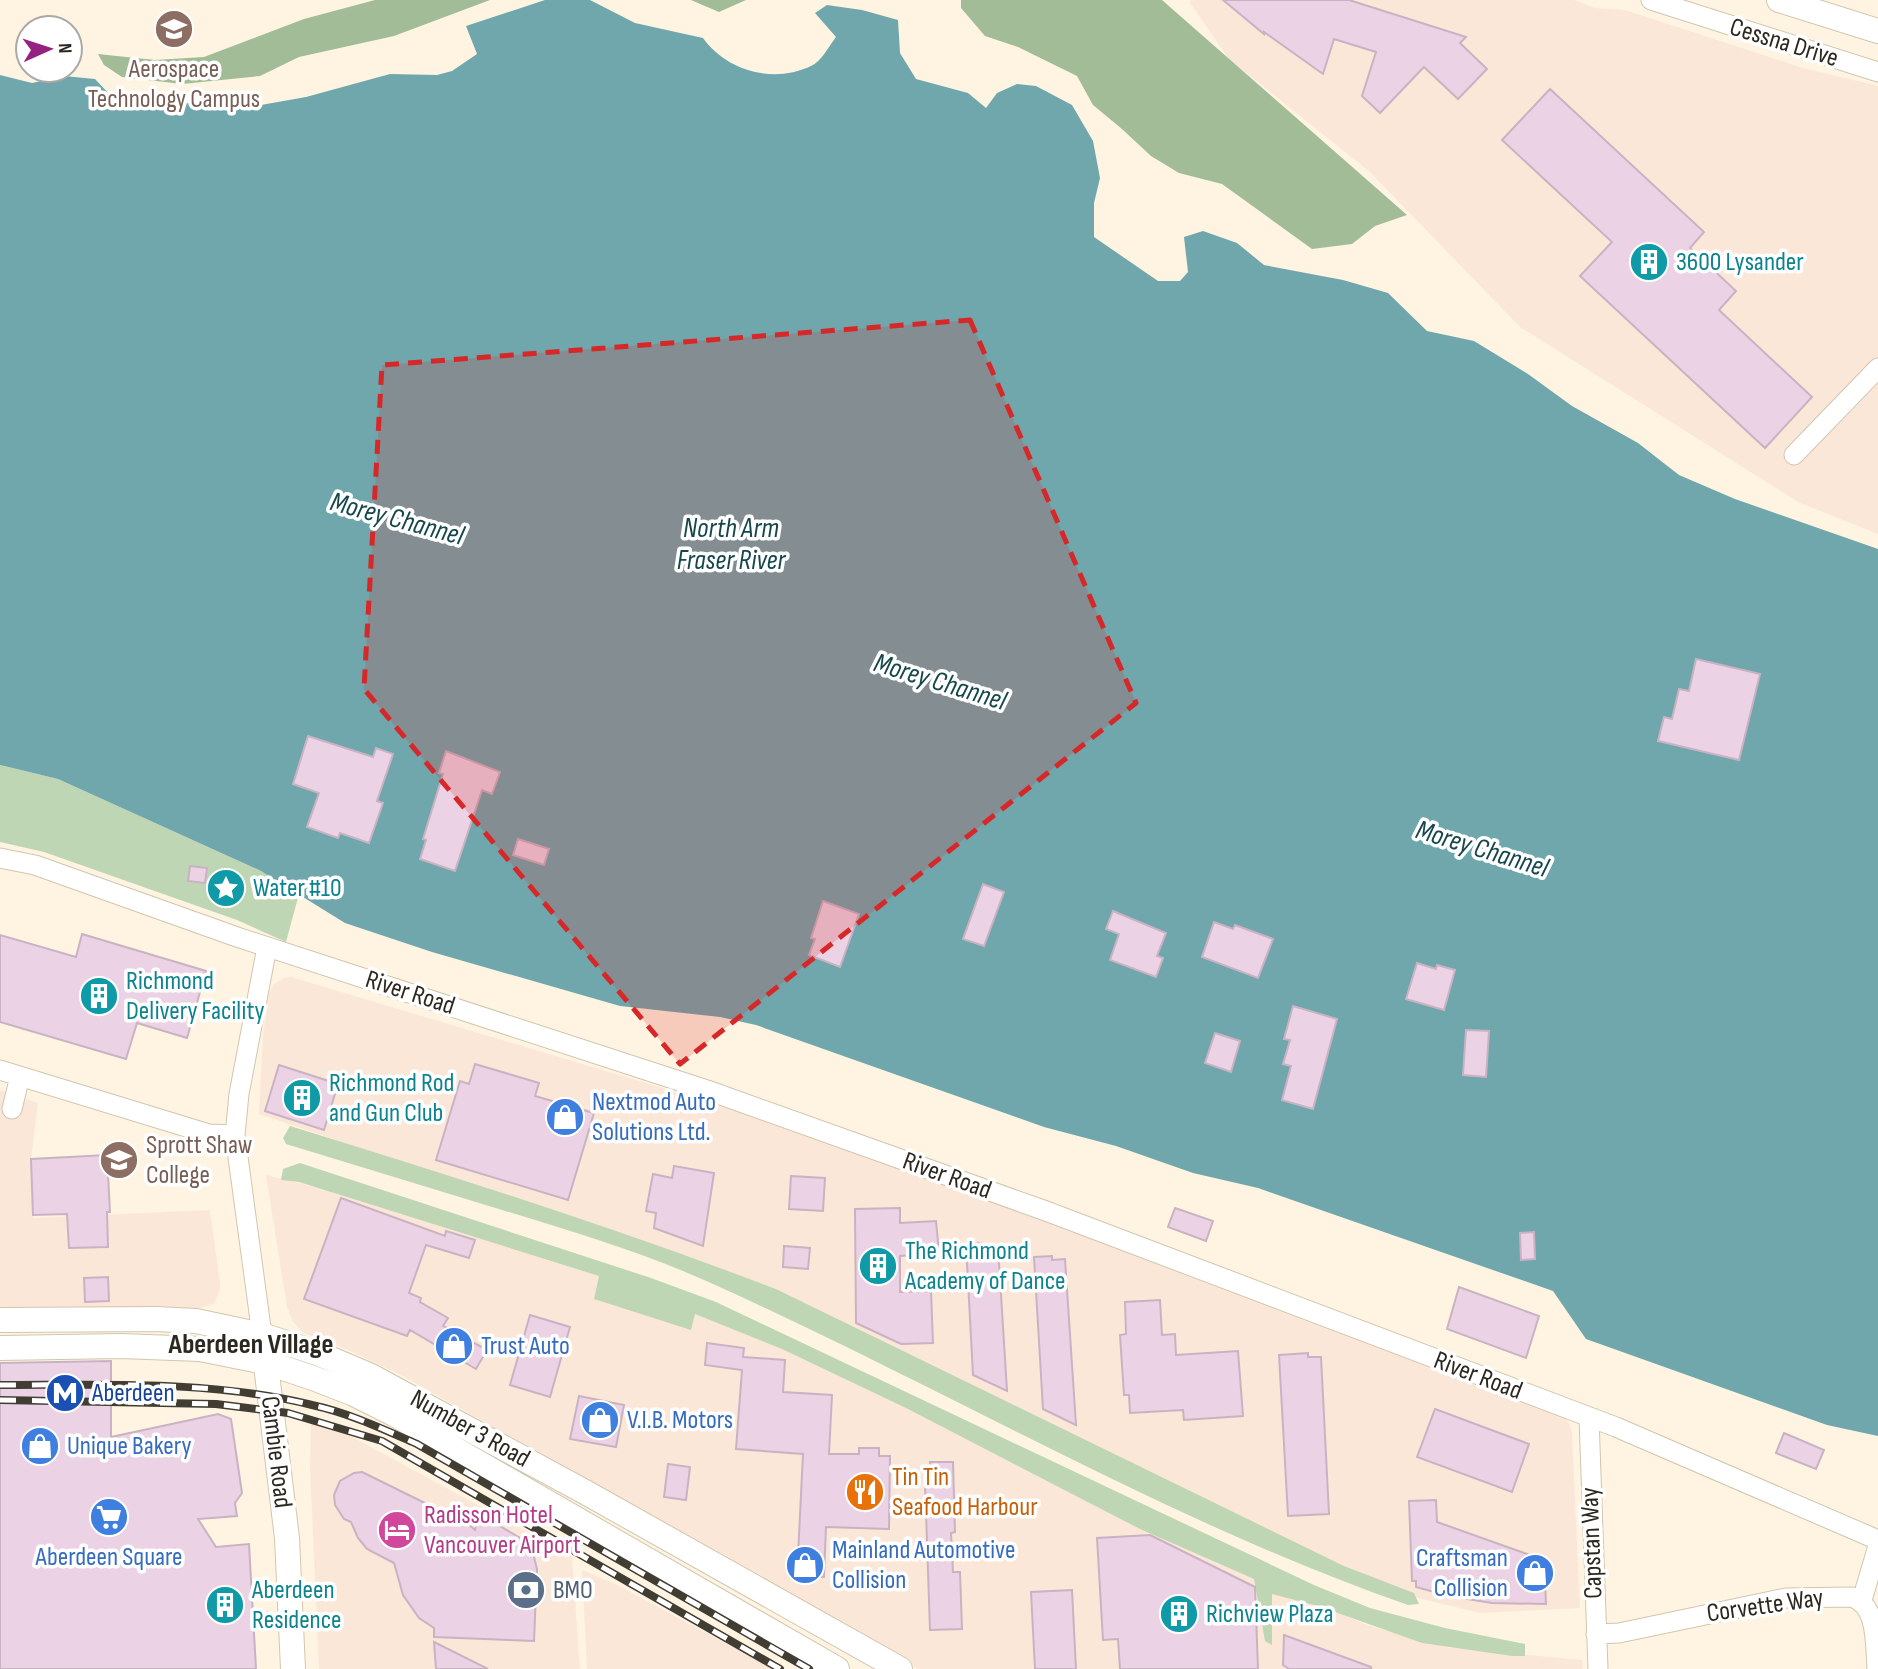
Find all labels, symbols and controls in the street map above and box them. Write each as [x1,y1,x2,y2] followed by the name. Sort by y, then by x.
[153,8,195,50] school or university icon: Aerospace Technology Campus
[1726,12,1842,74] street label: Cessna Drive
[14,14,84,84] north arrow
[53,43,76,54] text: N
[88,54,260,115] place label: Aerospace Technology Campus
[1628,241,1670,283] building icon: 3600 Lysander
[1676,247,1804,278] place label: 3600 Lysander
[327,485,468,553] water label: Morey Channel
[677,512,786,577] water label: North Arm Fraser River
[870,646,1011,718] water label: Morey Channel
[1412,813,1553,885] water label: Morey Channel
[205,867,247,909] place icon: Water #10
[253,873,342,904] place label: Water #10
[361,964,459,1022] street label: River Road
[126,966,264,1027] place label: Richmond Delivery Facility
[78,975,120,1017] building icon: Richmond Delivery Facility
[329,1068,454,1129] place label: Richmond Rod and Gun Club
[281,1077,323,1119] building icon: Richmond Rod and Gun Club
[592,1087,716,1148] place label: Nextmod Auto Solutions Ltd.
[544,1096,586,1138] shop icon: Nextmod Auto Solutions Ltd.
[146,1130,253,1191] place label: Sprott Shaw College
[98,1139,140,1181] school or university icon: Sprott Shaw College
[898,1146,996,1206] street label: River Road
[904,1236,1066,1297] place label: The Richmond Academy of Dance
[857,1245,899,1287] building icon: The Richmond Academy of Dance
[433,1325,475,1367] shop icon: Trust Auto
[168,1328,333,1361] district label: Aberdeen Village
[481,1331,570,1362] place label: Trust Auto
[1429,1345,1527,1407] street label: River Road
[44,1372,86,1414] metro station icon: Aberdeen
[91,1378,175,1409] place label: Aberdeen
[405,1383,535,1475] street label: Number 3 Road
[254,1394,298,1510] street label: Cambie Road
[579,1399,621,1441] shop icon: V.I.B. Motors
[627,1405,733,1436] place label: V.I.B. Motors
[19,1425,61,1467] shop icon: Unique Bakery
[67,1431,191,1462] place label: Unique Bakery
[892,1462,1038,1523] place label: Tin Tin Seafood Harbour
[844,1471,886,1513] restaurant icon: Tin Tin Seafood Harbour
[1575,1487,1609,1599] street label: Capstan Way
[88,1496,130,1538] supermarket icon: Aberdeen Square
[424,1500,581,1561] place label: Radisson Hotel Vancouver Airport
[376,1509,418,1551] hotel icon: Radisson Hotel Vancouver Airport
[832,1535,1015,1596] place label: Mainland Automotive Collision
[34,1542,183,1573] place label: Aberdeen Square
[1416,1543,1508,1604] place label: Craftsman Collision
[784,1544,826,1586] shop icon: Mainland Automotive Collision
[1514,1552,1556,1594] shop icon: Craftsman Collision
[505,1569,547,1611] bank icon: BMO
[251,1575,342,1636] place label: Aberdeen Residence
[553,1575,593,1606] place label: BMO
[1705,1582,1825,1630] street label: Corvette Way
[204,1584,246,1626] building icon: Aberdeen Residence
[1158,1593,1200,1635] building icon: Richview Plaza
[1206,1599,1333,1630] place label: Richview Plaza

